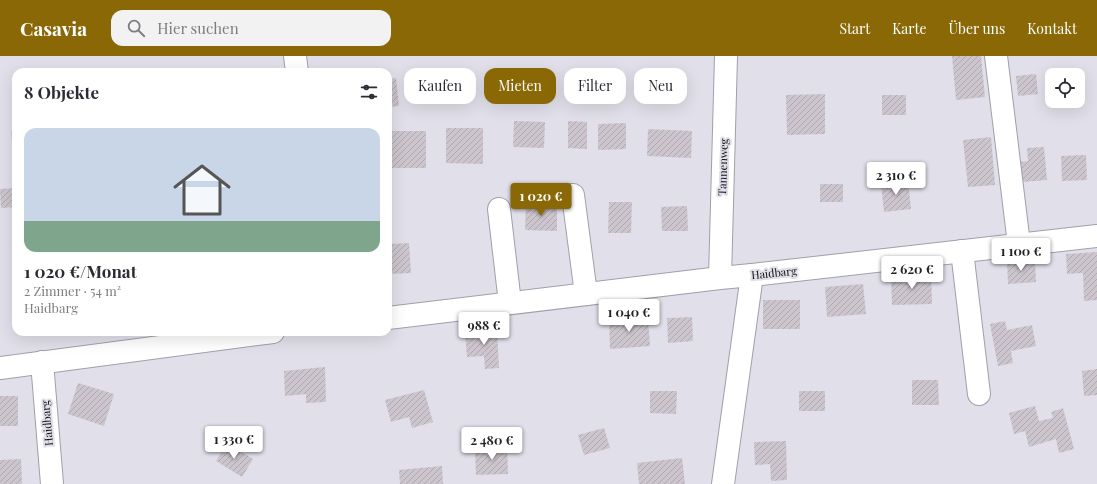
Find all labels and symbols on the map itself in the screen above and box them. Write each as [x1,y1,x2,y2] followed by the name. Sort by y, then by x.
[714,138,731,196] street label: Tannenweg
[859,162,933,196] pin: 2 310 €
[504,183,578,217] pin: 1 020 €
[984,238,1058,272] pin: 1 100 €
[875,256,949,290] pin: 2 620 €
[750,263,798,282] street label: Haidbarg
[592,299,666,333] pin: 1 040 €
[456,312,512,346] pin: 988 €
[37,399,56,446] street label: Haidbarg
[197,426,271,460] pin: 1 330 €
[455,427,529,461] pin: 2 480 €

